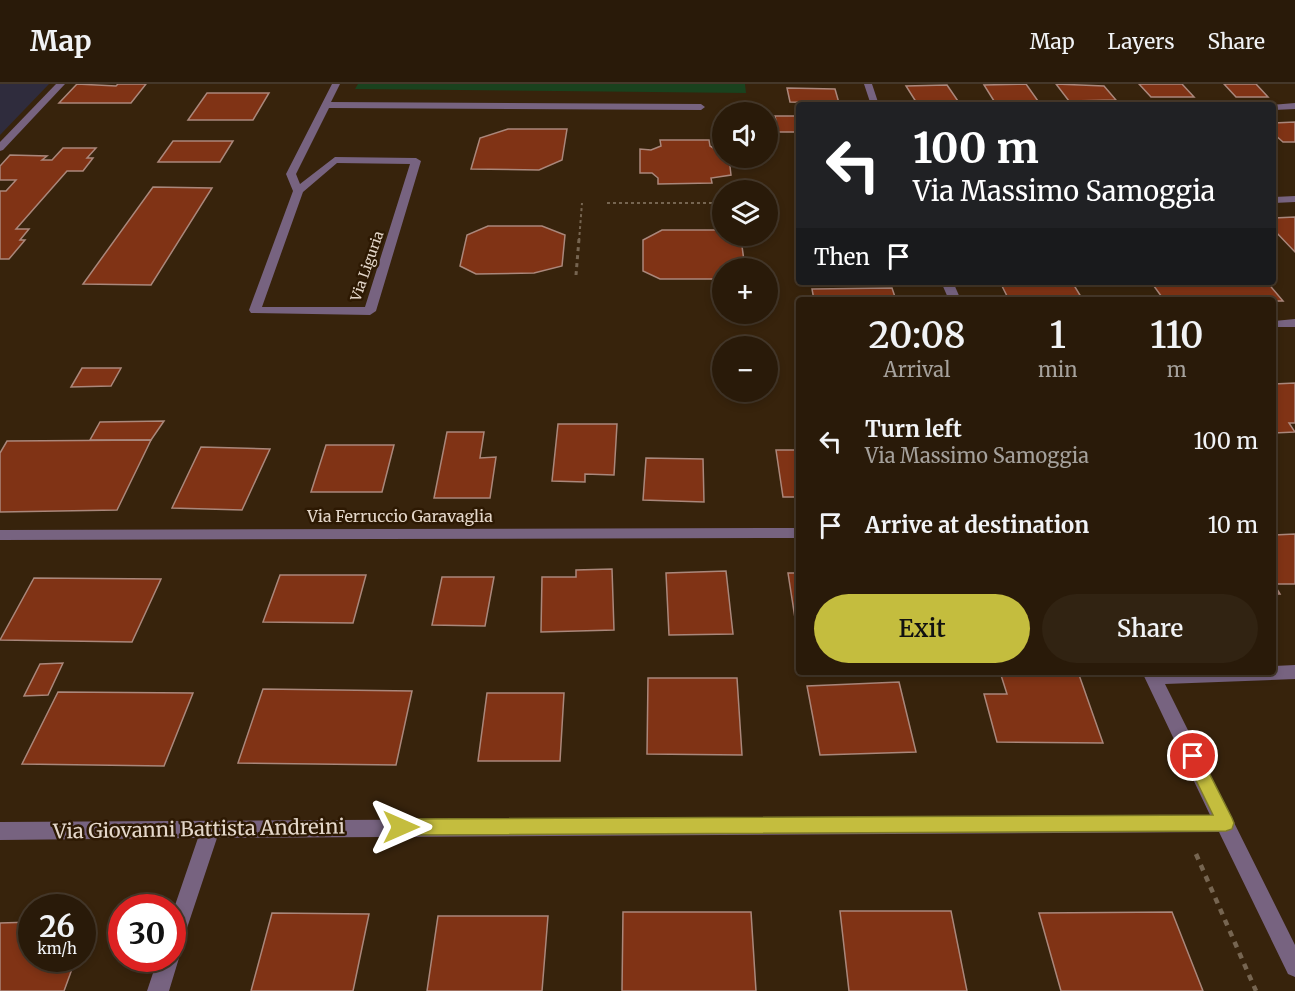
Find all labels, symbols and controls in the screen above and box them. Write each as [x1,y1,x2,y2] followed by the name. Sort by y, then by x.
[30,23,92,59] text: Map
[1030,28,1075,55] text: Map
[1108,28,1175,55] text: Layers
[1208,28,1265,55] text: Share
[712,102,778,402] map controls
[712,102,778,168] button: sound
[913,122,1039,174] text: 100 m
[814,126,892,204] icon: left
[913,174,1215,208] text: Via Massimo Samoggia
[712,180,778,246] button: layers
[346,228,388,304] street label: Via Liguria
[882,240,915,273] icon: arrive
[814,243,870,271] text: Then
[712,258,778,324] button: +
[868,313,966,358] text: 20:08
[1049,313,1066,358] text: 1
[1150,313,1204,358] text: 110
[712,336,778,402] button: −
[884,357,950,382] text: Arrival
[1038,357,1077,382] text: min
[1167,357,1187,382] text: m
[865,415,962,443] text: Turn left
[814,425,847,458] icon: left
[1193,427,1258,455] text: 100 m
[865,443,1089,468] text: Via Massimo Samoggia
[306,506,493,526] street label: Via Ferruccio Garavaglia
[814,509,847,542] icon: arrive
[865,511,1089,539] text: Arrive at destination
[1208,511,1258,539] text: 10 m
[814,594,1030,663] button: Exit
[1042,594,1258,663] button: Share
[1167,730,1218,781] pin
[1176,739,1209,772] icon: arrive
[369,795,433,859] position arrow
[52,813,345,844] street label: Via Giovanni Battista Andreini
[108,894,186,972] speed limit sign: 30
[39,907,75,945] text: 26
[37,939,77,958] text: km/h

